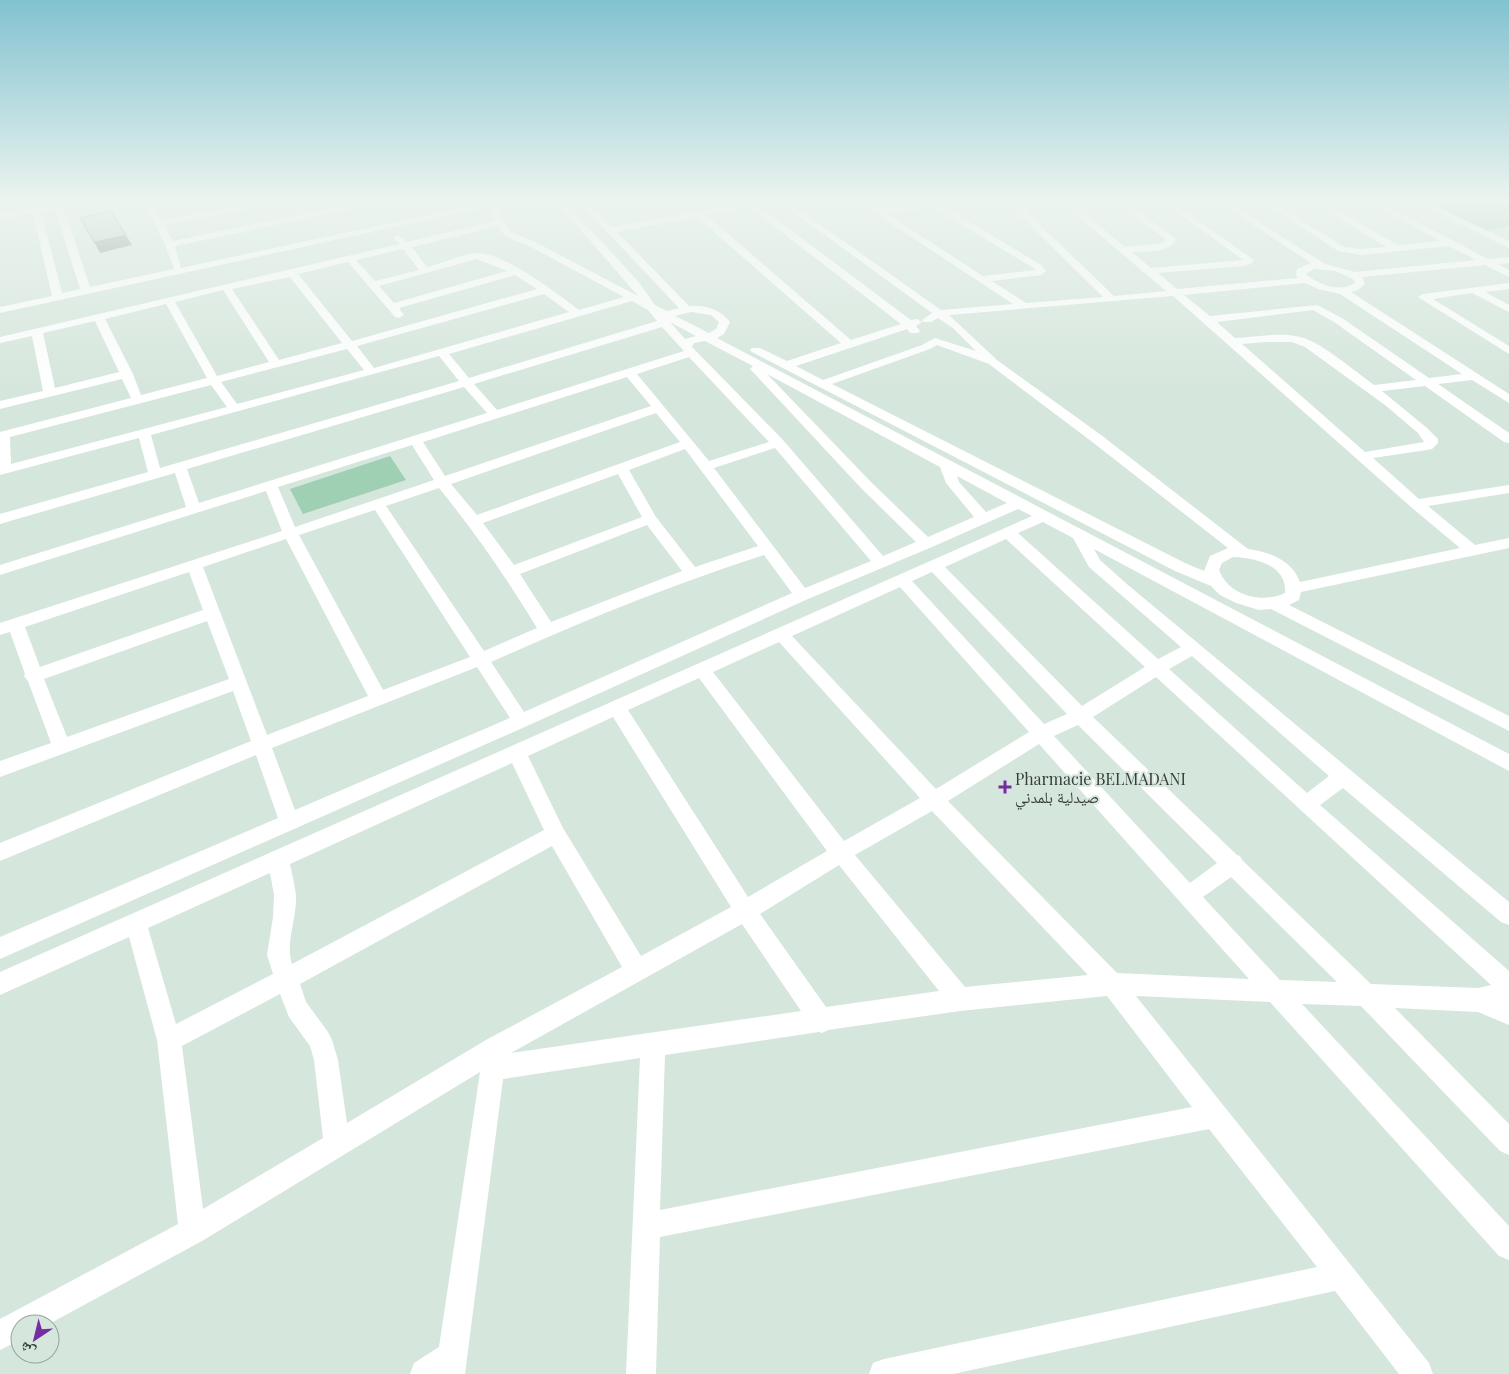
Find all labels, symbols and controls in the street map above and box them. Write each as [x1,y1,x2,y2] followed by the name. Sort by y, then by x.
[1015,768,1186,810] place label: Pharmacie BELMADANI صيدلية بلمدني
[999,781,1011,793] marker: Pharmacie BELMADANI صيدلية بلمدني
[10,1314,60,1364] north arrow
[16,1338,39,1362] text: ش

